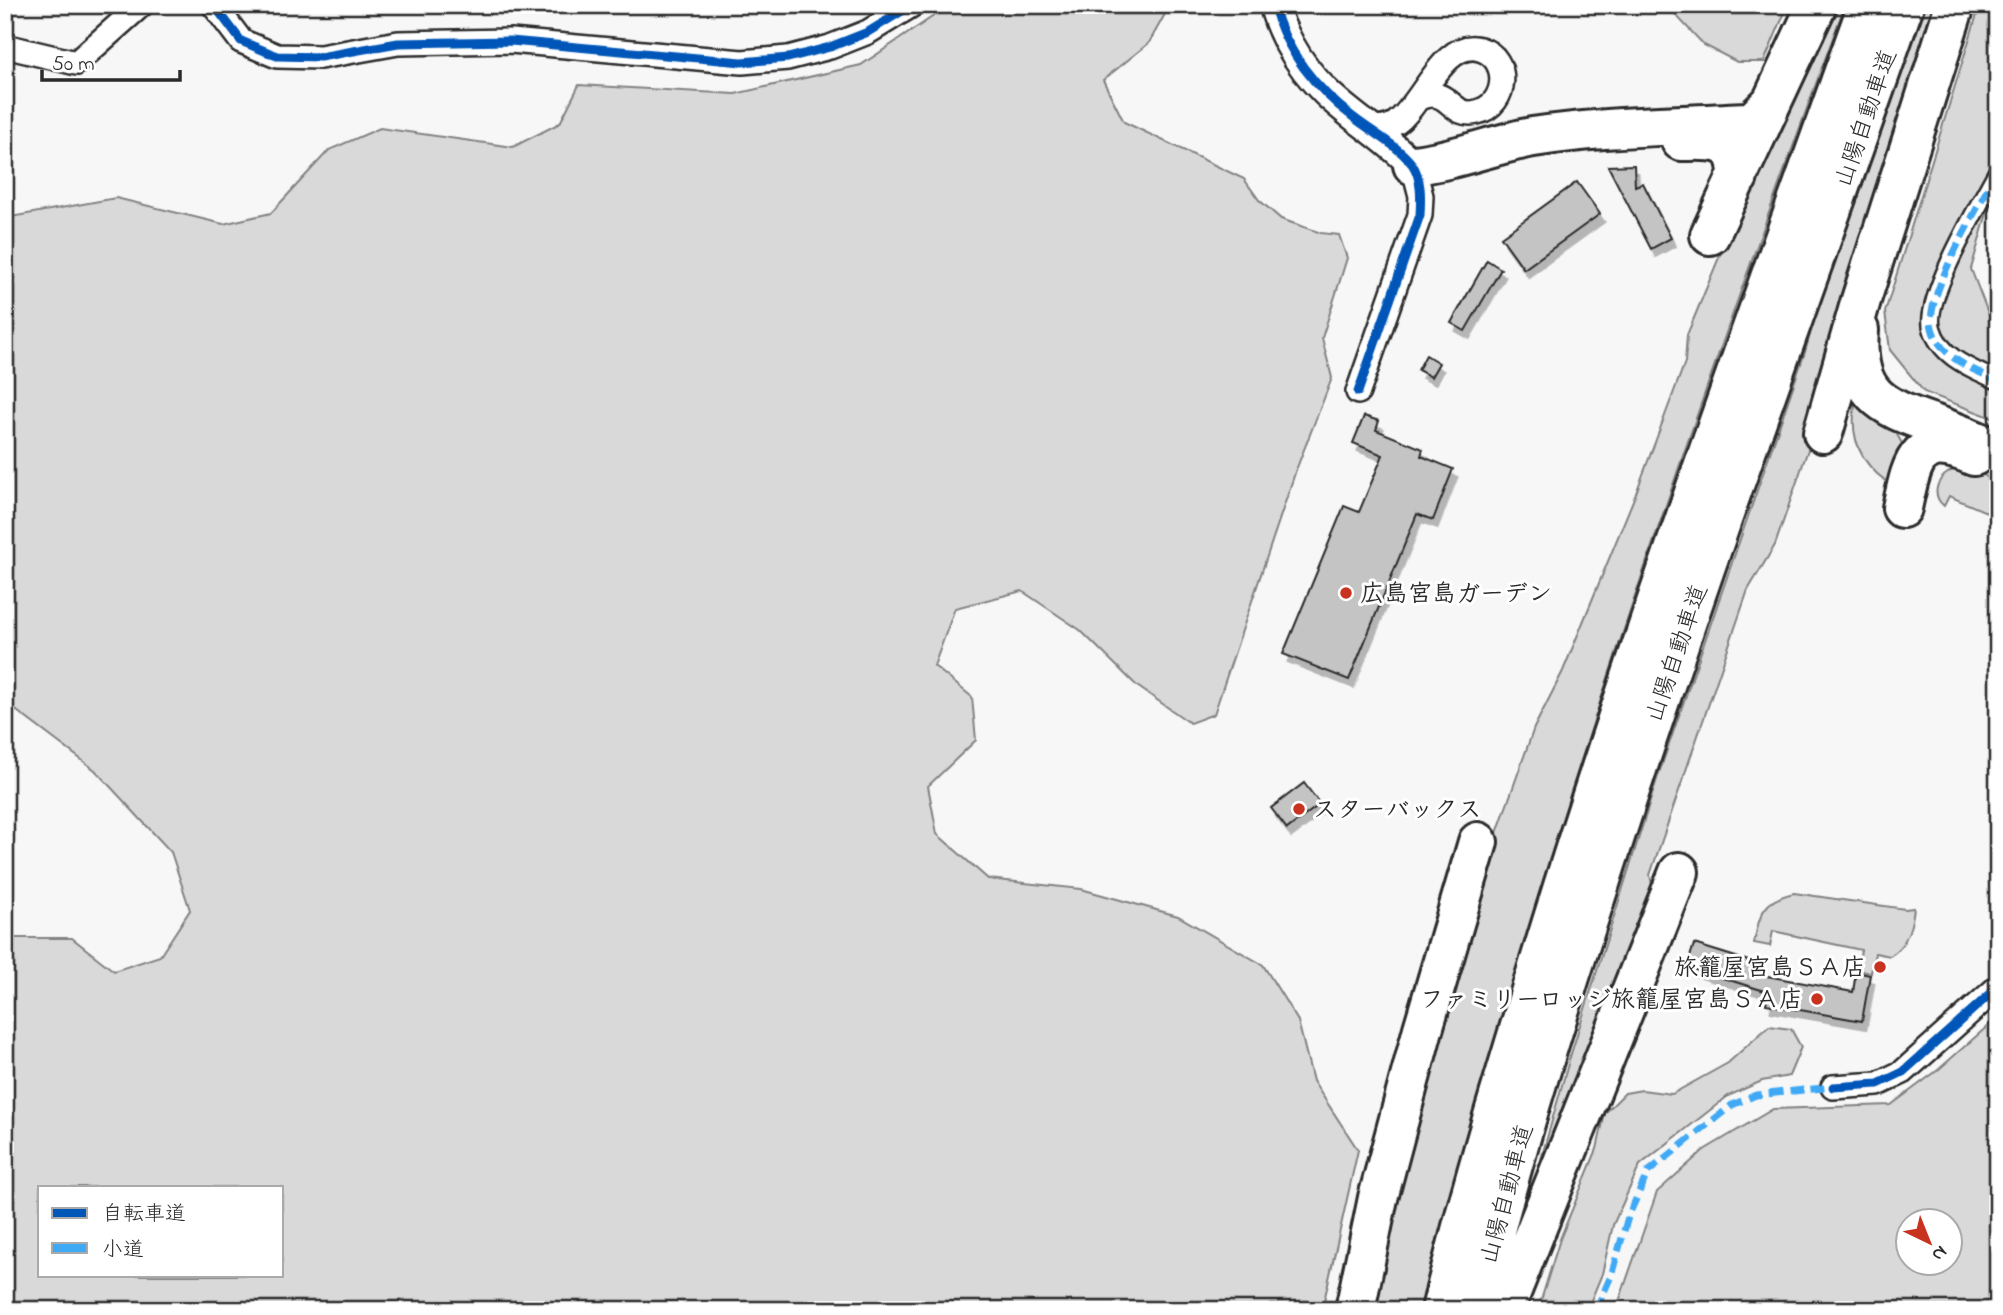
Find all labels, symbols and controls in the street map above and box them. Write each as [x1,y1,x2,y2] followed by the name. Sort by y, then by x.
[42,38,180,82] scale bar
[1827,45,1907,193] street label: 山陽自動車道
[52,50,95,80] text: 50 m
[1360,578,1552,613] place label: 広島宮島ガーデン
[1638,580,1718,728] street label: 山陽自動車道
[1338,585,1354,601] marker: 広島宮島ガーデン
[1313,794,1481,829] place label: スターバックス
[1291,801,1307,817] marker: スターバックス
[1674,952,1866,987] place label: 旅籠屋宮島ＳＡ店
[1872,959,1888,975] marker: 旅籠屋宮島ＳＡ店
[1420,984,1803,1019] place label: ファミリーロッジ旅籠屋宮島ＳＡ店
[1809,991,1825,1007] marker: ファミリーロッジ旅籠屋宮島ＳＡ店
[1473,1121,1544,1269] street label: 山陽自動車道
[38,1186,284,1276] legend
[102,1200,186,1230] text: 自転車道
[1895,1206,1965,1276] north arrow
[102,1236,144,1266] text: 小道
[1925,1238,1953,1267] text: N

